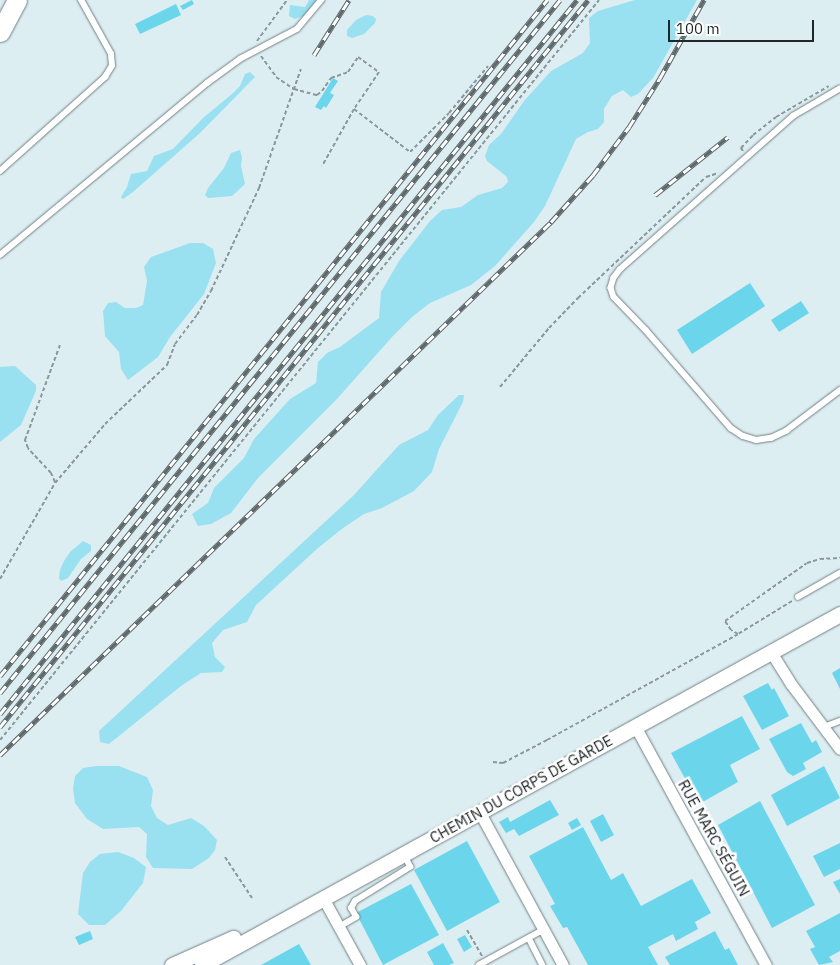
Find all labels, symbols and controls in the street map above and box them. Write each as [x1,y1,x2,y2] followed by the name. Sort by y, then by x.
[670,10,816,42] scale bar
[676,19,720,38] text: 100 m
[426,731,616,847] street label: CHEMIN DU CORPS DE GARDE
[674,777,754,899] street label: RUE MARC SÉGUIN

